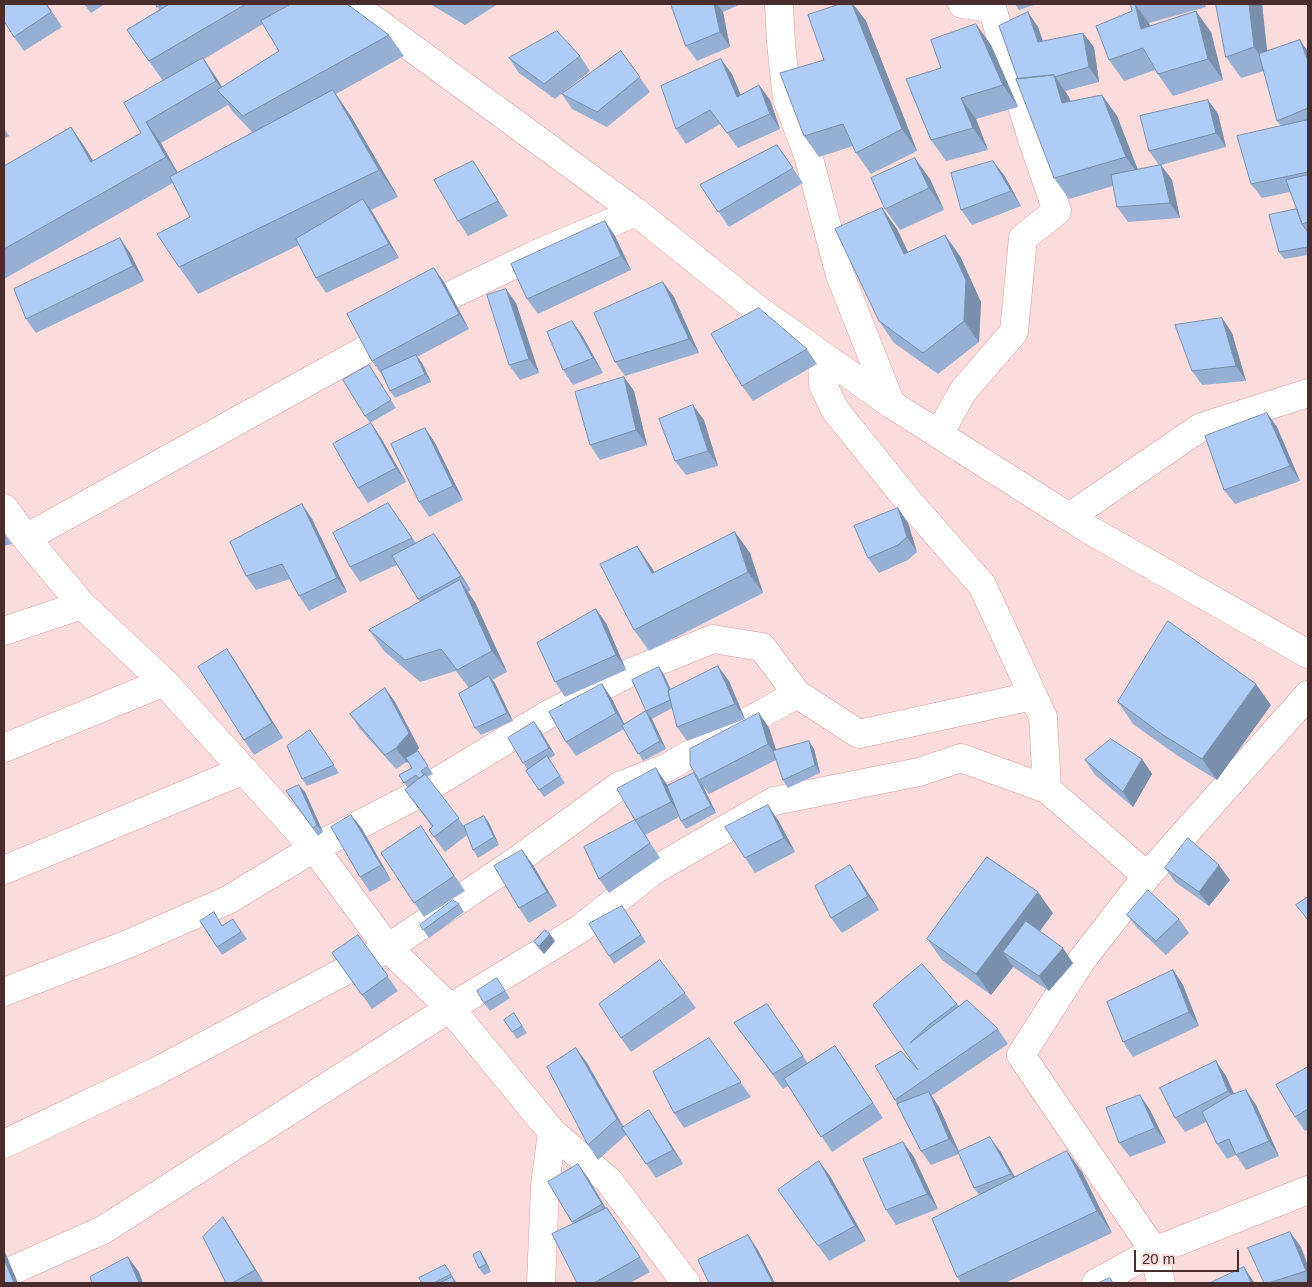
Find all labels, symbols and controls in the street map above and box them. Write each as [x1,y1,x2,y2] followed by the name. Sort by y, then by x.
[1137,1240,1242,1272] scale bar
[1142,1250,1175,1267] text: 20 m

